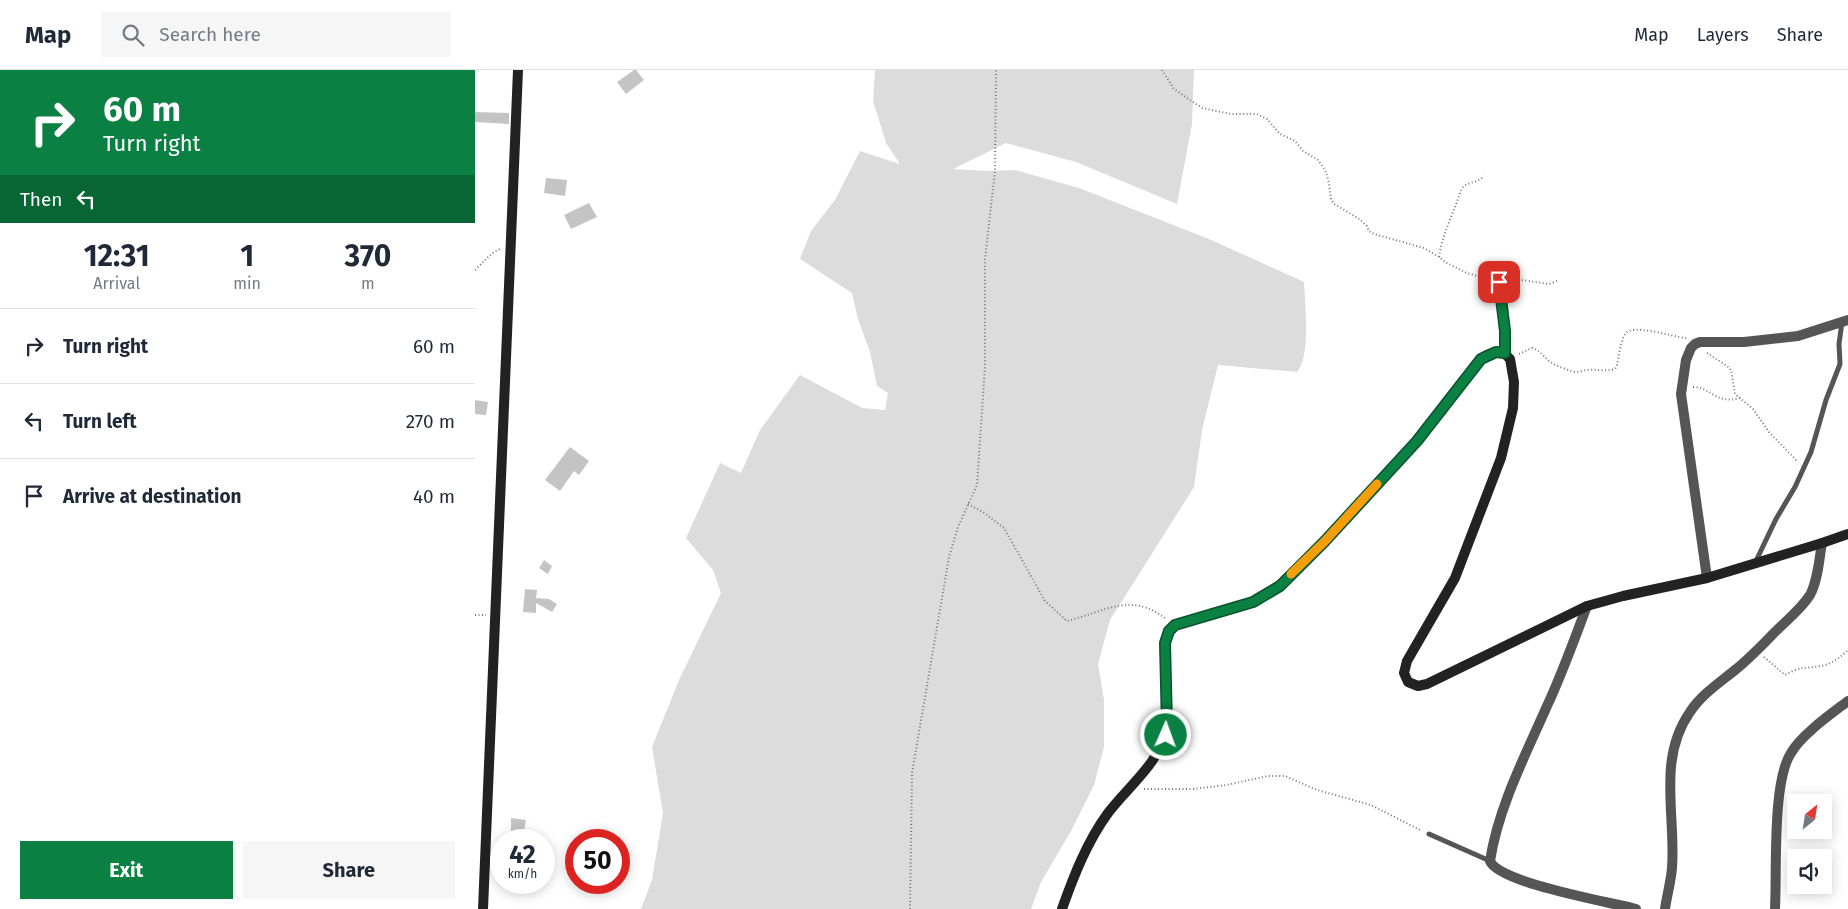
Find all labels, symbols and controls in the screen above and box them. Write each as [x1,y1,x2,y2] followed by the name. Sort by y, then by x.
[101,12,451,57] search box
[25,21,71,49] text: Map
[119,21,147,49] icon: search
[159,23,261,46] text: Search here
[1634,24,1669,46] text: Map
[1697,24,1749,46] text: Layers
[1777,24,1823,46] text: Share
[103,88,181,130] text: 60 m
[20,90,85,155] icon: right
[103,130,200,157] text: Turn right
[72,185,100,213] icon: left
[20,188,62,211] text: Then
[84,238,150,274] text: 12:31
[240,238,254,274] text: 1
[345,238,391,274] text: 370
[1478,261,1520,303] pin
[1485,268,1513,296] icon: arrive
[93,274,140,293] text: Arrival
[233,274,261,293] text: min
[361,274,375,293] text: m
[20,332,48,360] icon: right
[63,335,148,358] text: Turn right
[413,335,455,358] text: 60 m
[20,407,48,435] icon: left
[63,410,137,433] text: Turn left
[406,410,455,433] text: 270 m
[20,482,48,510] icon: arrive
[63,485,242,508] text: Arrive at destination
[413,485,455,508] text: 40 m
[1139,708,1191,760] position arrow
[1787,794,1833,839] north arrow
[1787,794,1832,894] map controls
[565,829,630,894] speed limit sign: 50
[509,840,536,870] text: 42
[20,841,233,899] button: Exit
[243,841,455,899] button: Share
[1787,849,1832,894] button: sound
[508,867,537,881] text: km/h

